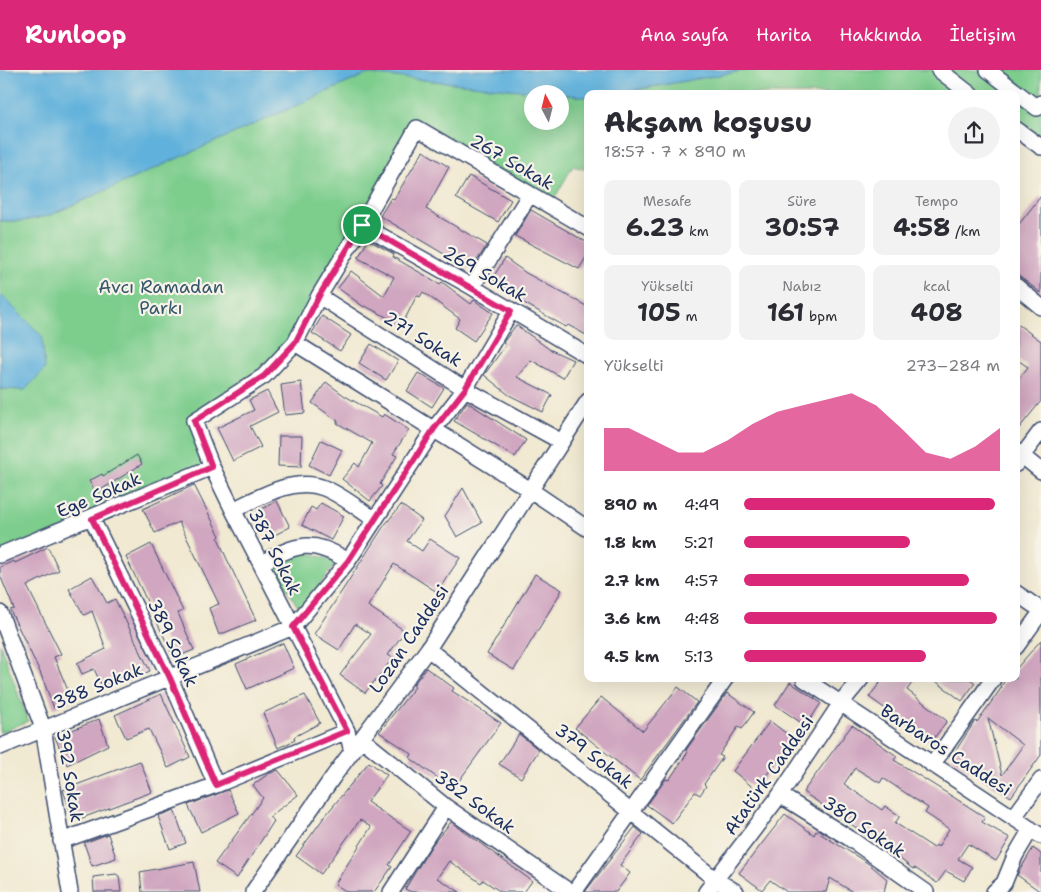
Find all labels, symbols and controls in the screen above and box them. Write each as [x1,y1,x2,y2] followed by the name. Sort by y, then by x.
[25,19,126,51] text: Runloop
[640,23,728,47] text: Ana sayfa
[756,23,811,47] text: Harita
[839,23,922,47] text: Hakkında
[950,23,1016,47] text: İletişim
[524,85,569,130] north arrow
[524,85,569,130] map controls
[604,103,812,141] text: Akşam koşusu
[948,107,1000,159] button: share
[466,128,558,196] street label: 267 Sokak
[604,141,746,162] text: 18:57 · 7 × 890 m
[643,192,692,210] text: Mesafe
[787,192,817,210] text: Süre
[915,192,958,210] text: Tempo
[341,204,383,246] pin
[626,210,684,244] text: 6.23
[764,210,840,244] text: 30:57
[893,210,951,244] text: 4:58
[348,211,376,239] icon: arrive
[684,222,709,240] text: km
[951,222,980,240] text: /km
[438,240,532,308] street label: 269 Sokak
[98,275,224,320] park label: Avcı Ramadan Parkı
[641,277,694,295] text: Yükselti
[782,277,822,295] text: Nabız
[923,277,950,295] text: kcal
[637,295,681,329] text: 105
[767,295,804,329] text: 161
[910,295,963,329] text: 408
[379,305,467,373] street label: 271 Sokak
[681,307,698,325] text: m
[804,307,837,325] text: bpm
[604,355,664,376] text: Yükselti
[906,355,1000,376] text: 273–284 m
[53,466,145,524] street label: Ege Sokak
[604,494,657,515] text: 890 m
[684,494,720,515] text: 4:49
[243,505,307,599] street label: 387 Sokak
[604,532,656,553] text: 1.8 km
[684,532,714,553] text: 5:21
[604,570,659,591] text: 2.7 km
[684,570,719,591] text: 4:57
[364,580,454,698] street label: Lozan Caddesi
[142,595,204,691] street label: 389 Sokak
[604,608,661,629] text: 3.6 km
[684,608,720,629] text: 4:48
[604,646,659,667] text: 4.5 km
[684,646,714,667] text: 5:13
[50,657,146,715] street label: 388 Sokak
[876,699,1016,801] street label: Barbaros Caddesi
[719,710,819,840] street label: Atatürk Caddesi
[550,718,638,794] street label: 379 Sokak
[51,728,89,824] street label: 392 Sokak
[430,765,520,839] street label: 382 Sokak
[818,791,910,863] street label: 380 Sokak

